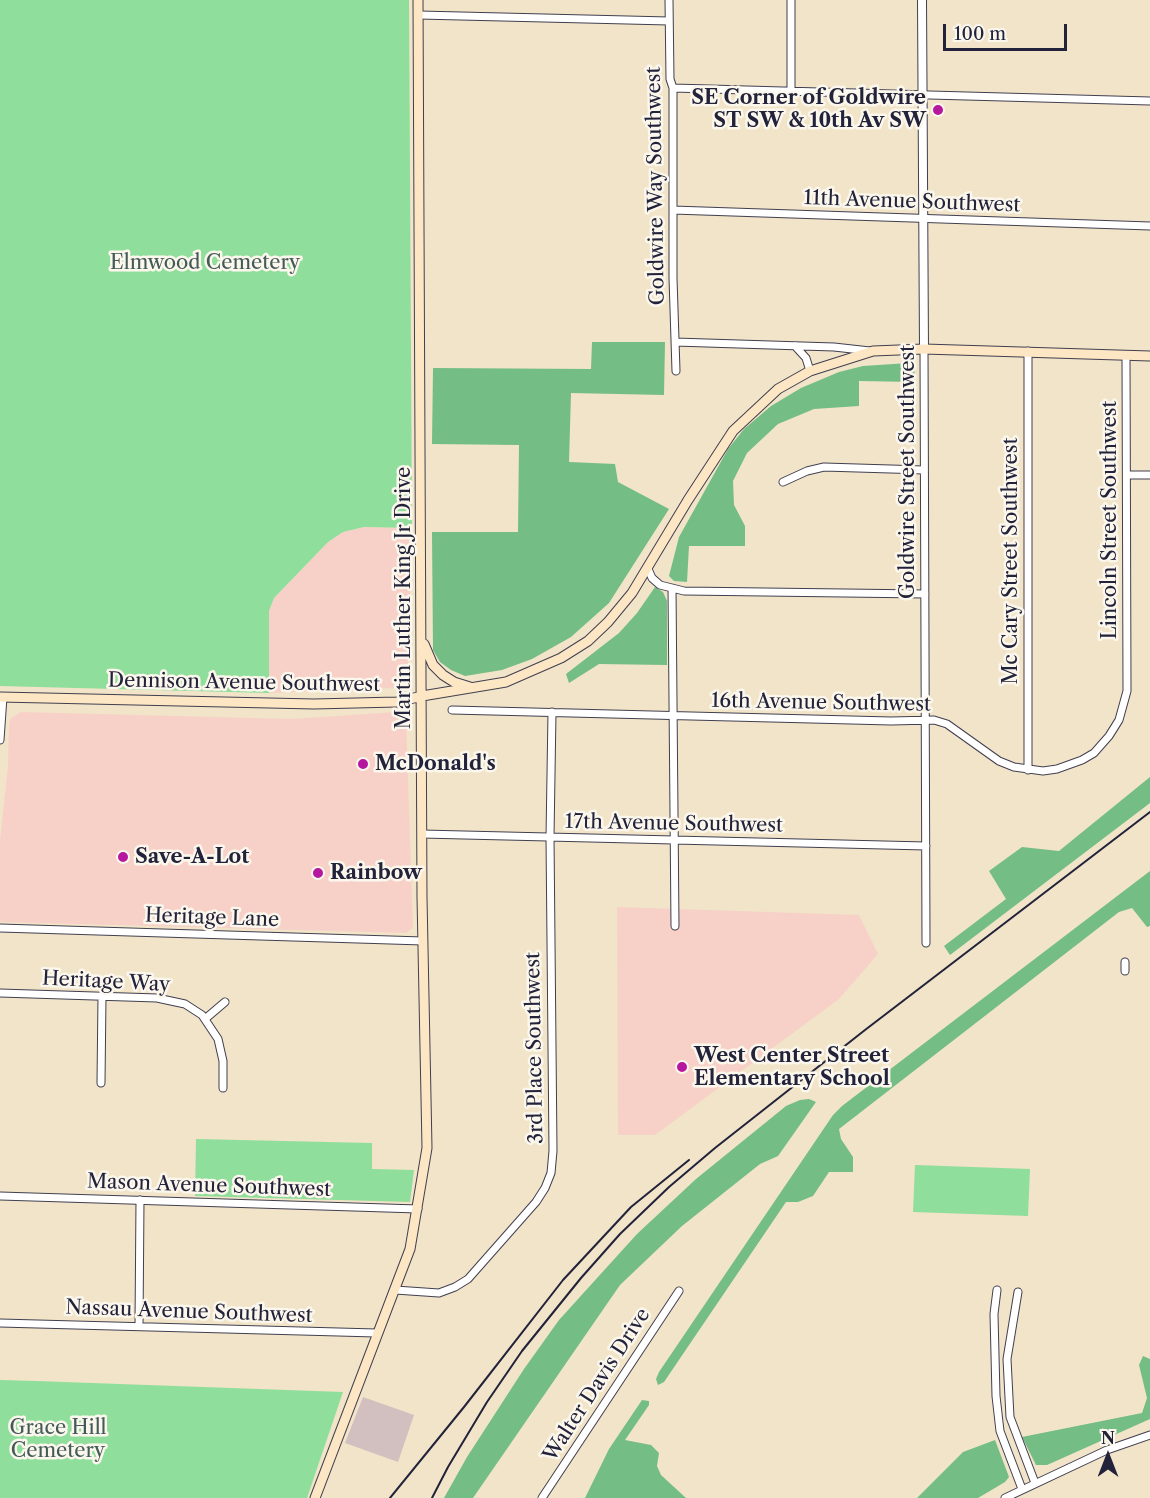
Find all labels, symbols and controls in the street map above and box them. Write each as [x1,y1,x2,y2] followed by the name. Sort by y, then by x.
[946,12,1070,50] scale bar
[954,23,1006,45] text: 100 m
[642,66,670,306] street label: Goldwire Way Southwest
[691,86,926,133] place label: SE Corner of Goldwire ST SW & 10th Av SW
[931,103,945,117] marker: SE Corner of Goldwire ST SW & 10th Av SW
[803,186,1021,218] street label: 11th Avenue Southwest
[110,251,300,275] park label: Elmwood Cemetery
[896,345,920,599] street label: Goldwire Street Southwest
[1098,401,1122,639] street label: Lincoln Street Southwest
[999,438,1023,684] street label: Mc Cary Street Southwest
[392,467,416,729] street label: Martin Luther King Jr Drive
[108,669,380,697] street label: Dennison Avenue Southwest
[711,689,931,717] street label: 16th Avenue Southwest
[375,752,496,776] place label: McDonald's
[356,757,370,771] marker: McDonald's
[565,810,783,838] street label: 17th Avenue Southwest
[135,845,249,869] place label: Save-A-Lot
[116,850,130,864] marker: Save-A-Lot
[330,861,422,885] place label: Rainbow
[311,866,325,880] marker: Rainbow
[144,904,280,932] street label: Heritage Lane
[521,952,549,1144] street label: 3rd Place Southwest
[41,967,171,997] street label: Heritage Way
[694,1044,890,1091] place label: West Center Street Elementary School
[675,1060,689,1074] marker: West Center Street Elementary School
[86,1170,332,1202] street label: Mason Avenue Southwest
[65,1296,313,1328] street label: Nassau Avenue Southwest
[539,1304,655,1466] street label: Walter Davis Drive
[9,1416,107,1463] park label: Grace Hill Cemetery
[1078,1426,1138,1486] north arrow
[1101,1428,1115,1448] text: N

